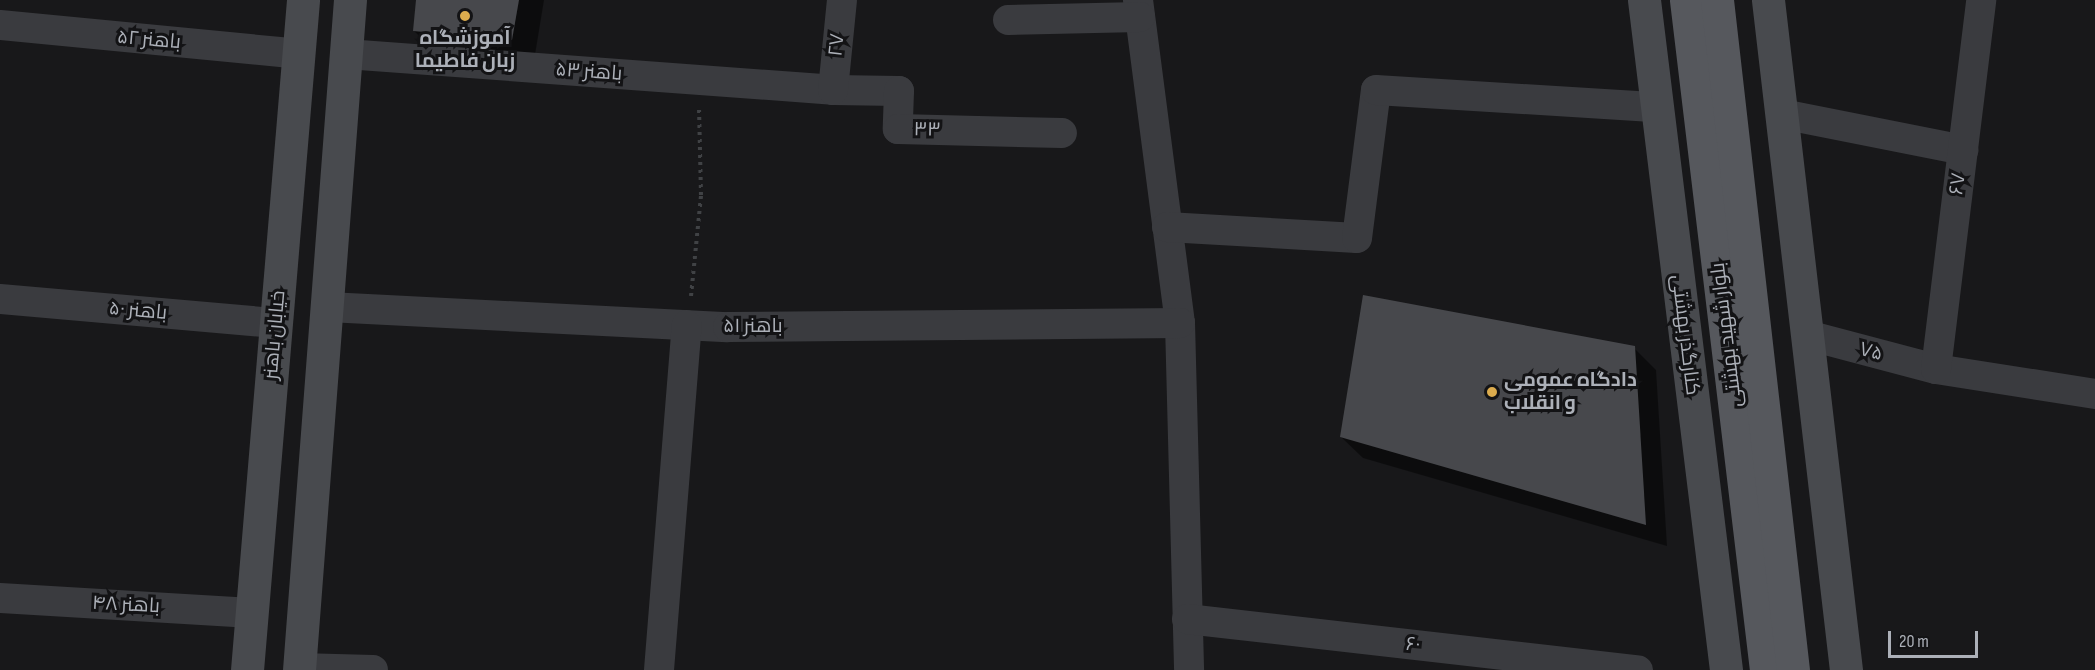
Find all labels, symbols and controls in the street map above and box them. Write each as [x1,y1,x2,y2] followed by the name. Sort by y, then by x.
[458,9,472,23] marker: آموزشگاه زبان فاطیما
[116,25,182,55] street label: باهنر ۵۲
[415,26,515,73] place label: آموزشگاه زبان فاطیما
[824,32,850,58] street label: ۲۷
[555,58,623,86] street label: باهنر ۵۳
[913,118,941,142] street label: ۳۳
[1945,172,1971,196] street label: ۶۷
[1706,261,1748,409] street label: بلوار شهید بهشتی
[1666,273,1704,397] street label: کنارگذر بهشتی
[259,289,291,381] street label: خیابان باهنر
[108,297,168,325] street label: باهنر ۵۰
[723,314,783,338] street label: باهنر ۵۱
[1857,337,1885,367] street label: ۷۵
[1504,368,1637,415] place label: دادگاه عمومی و انقلاب
[1485,385,1499,399] marker: دادگاه عمومی و انقلاب
[91,591,161,619] street label: باهنر ۴۸
[1891,619,1981,657] scale bar
[1899,631,1929,652] text: 20 m
[1405,632,1421,658] street label: ۶۰

